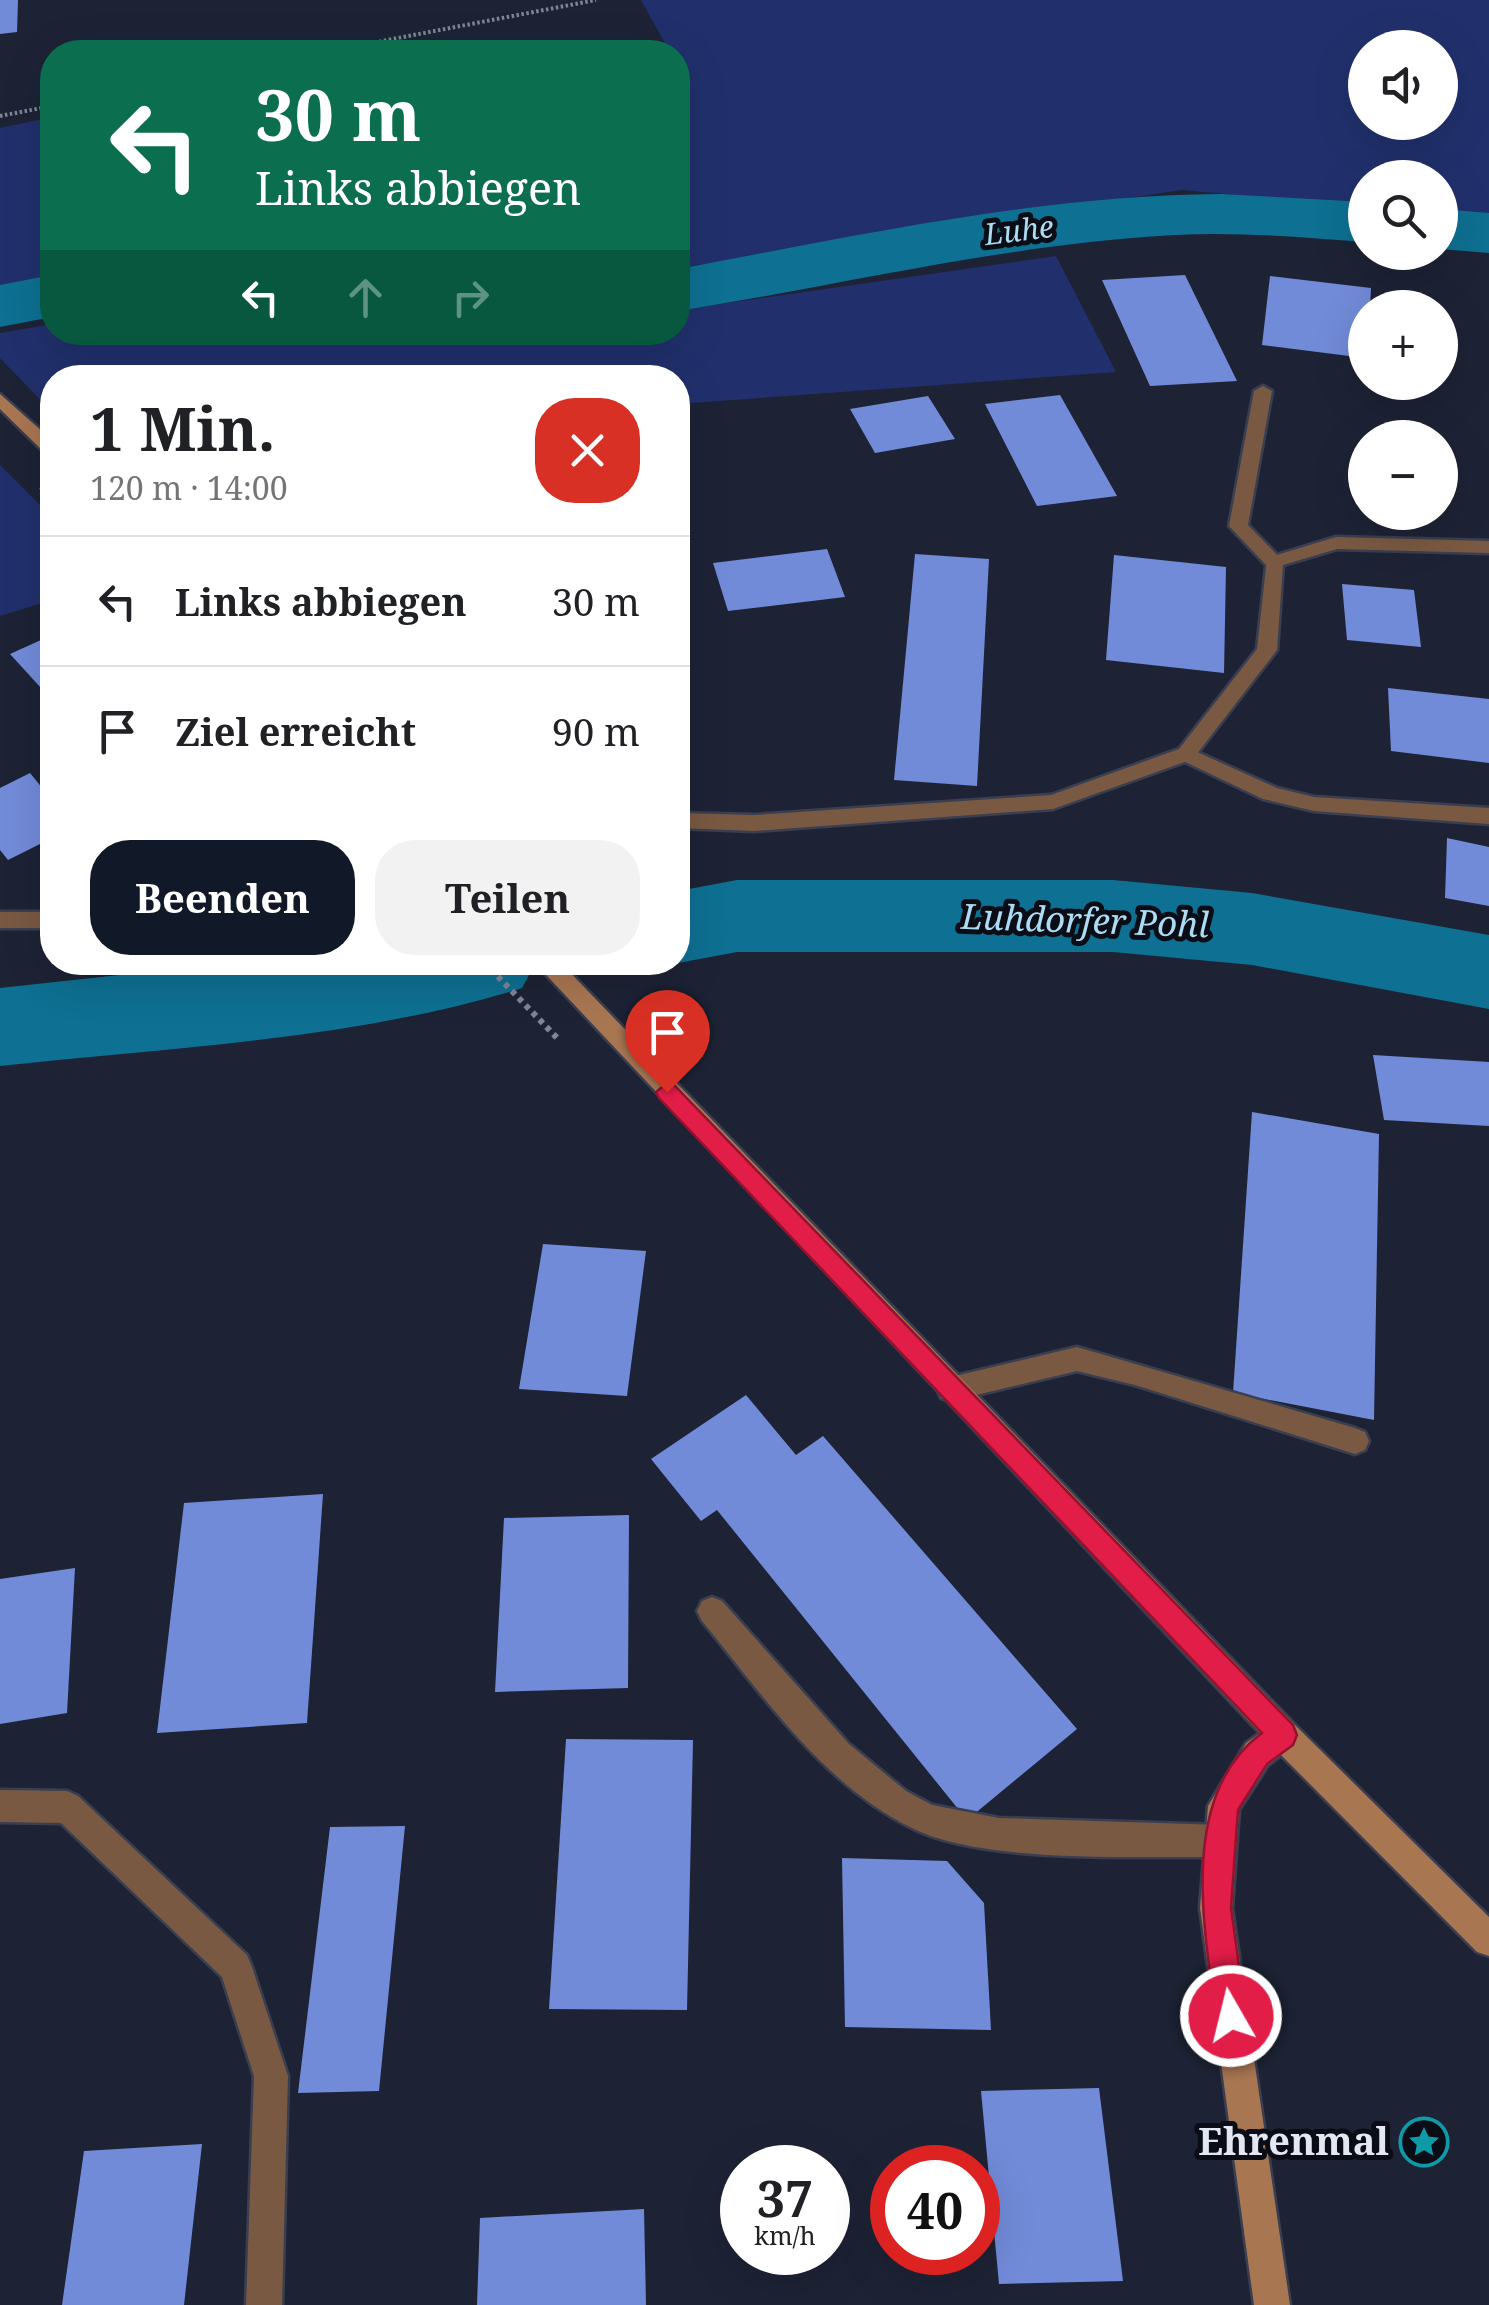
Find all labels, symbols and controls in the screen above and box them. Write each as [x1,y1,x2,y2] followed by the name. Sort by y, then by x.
[1348,30,1458,530] map controls
[1348,30,1458,140] button: sound
[255,66,421,162] text: 30 m
[90,80,220,210] icon: left
[255,157,581,218] text: Links abbiegen
[1348,160,1458,270] button: search
[981,205,1056,254] water label: Luhe
[233,270,288,325] icon: left
[338,270,393,325] icon: ahead
[443,270,498,325] icon: right
[1348,290,1458,400] button: +
[90,387,275,469] text: 1 Min.
[535,398,640,503] button: close
[1348,420,1458,530] button: −
[90,466,288,509] text: 120 m · 14:00
[90,574,145,629] icon: left
[175,575,467,627] text: Links abbiegen
[552,575,640,627] text: 30 m
[90,704,145,759] icon: arrive
[175,705,416,757] text: Ziel erreicht
[552,705,640,757] text: 90 m
[90,840,355,955] button: Beenden
[375,840,640,955] button: Teilen
[959,892,1210,947] water label: Luhdorfer Pohl
[625,990,710,1093] pin
[640,1005,695,1060] icon: arrive
[1179,1964,1283,2068] position arrow
[1198,2114,1389,2166] place label: Ehrenmal
[1398,2116,1450,2168] place icon: Ehrenmal
[870,2145,1000,2275] speed limit sign: 40
[757,2164,813,2232] text: 37
[754,2218,816,2252] text: km/h

